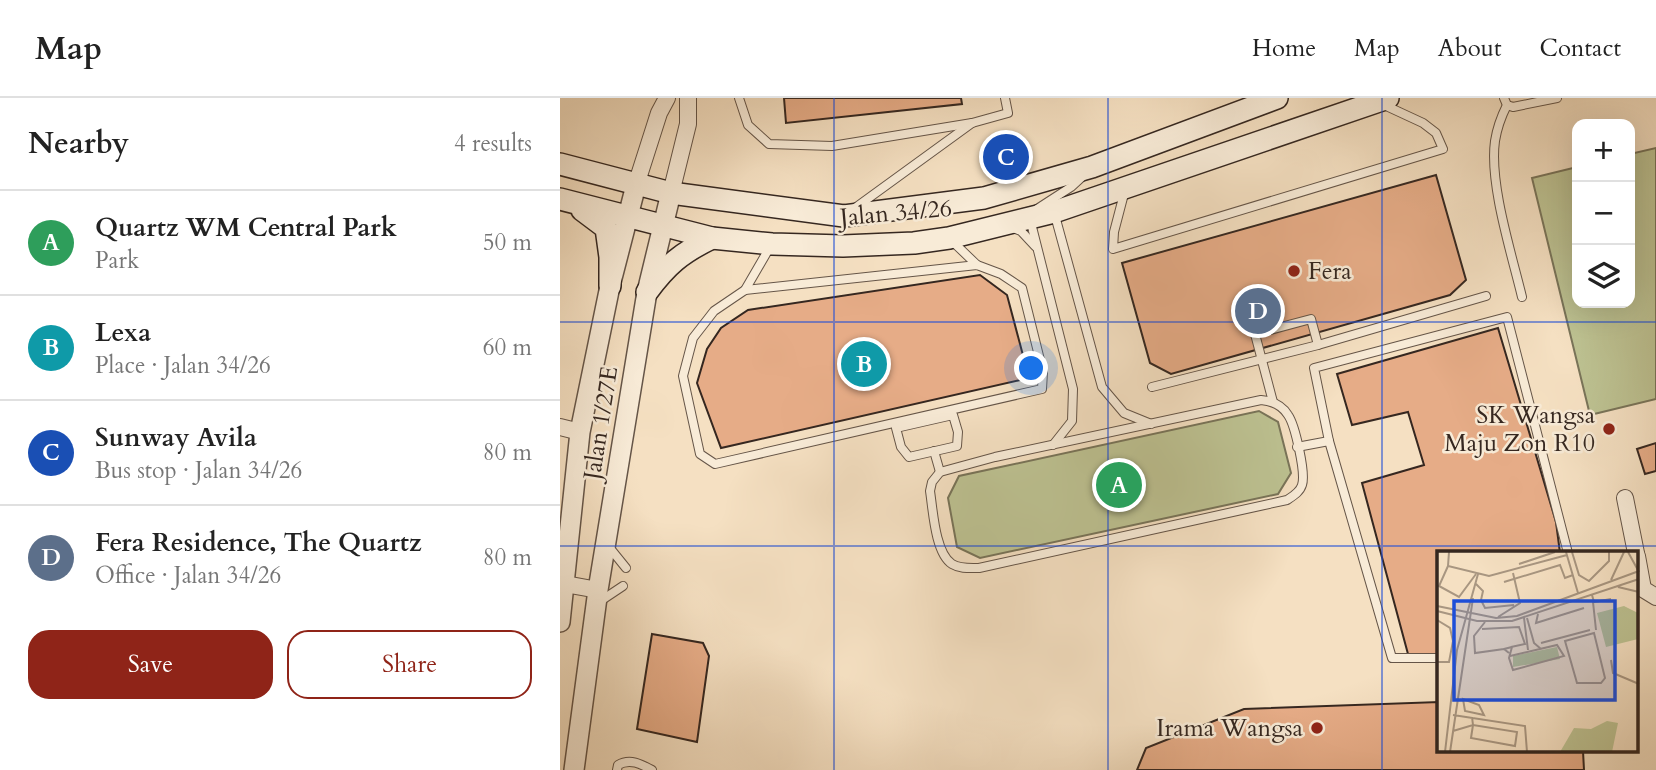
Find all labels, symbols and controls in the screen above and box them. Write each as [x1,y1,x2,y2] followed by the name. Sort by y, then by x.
[35,26,102,71] text: Map
[1252,32,1316,65] text: Home
[1354,32,1400,65] text: Map
[1438,32,1502,65] text: About
[1540,32,1621,65] text: Contact
[1572,119,1635,308] map controls
[1572,119,1635,182] button: +
[28,123,129,164] text: Nearby
[454,128,532,159] text: 4 results
[983,131,1029,183] pin: C
[1572,182,1635,245] button: −
[836,192,953,235] street label: Jalan 34/26
[95,210,397,245] text: Quartz WM Central Park
[42,227,60,258] text: A
[483,227,532,258] text: 50 m
[95,245,139,276] text: Park
[1572,245,1635,308] button: layers
[1308,255,1352,288] place label: Fera
[1286,263,1302,279] marker: Fera
[1235,285,1281,337] pin: D
[95,315,151,350] text: Lexa
[43,332,59,363] text: B
[483,332,532,363] text: 60 m
[841,338,887,390] pin: B
[95,350,271,381] text: Place · Jalan 34/26
[1014,351,1048,385] your location
[575,364,626,485] street label: Jalan 1/27E
[1444,399,1596,460] place label: SK Wangsa Maju Zon R10
[95,420,257,455] text: Sunway Avila
[1601,421,1617,437] marker: SK Wangsa Maju Zon R10
[42,437,60,468] text: C
[483,437,532,468] text: 80 m
[95,455,302,486] text: Bus stop · Jalan 34/26
[1096,459,1142,511] pin: A
[95,525,422,560] text: Fera Residence, The Quartz
[41,542,61,573] text: D
[483,542,532,573] text: 80 m
[1437,551,1638,752] inset map
[95,560,281,591] text: Office · Jalan 34/26
[28,630,273,699] button: Save
[287,630,532,699] button: Share
[1156,712,1304,745] place label: Irama Wangsa
[1309,720,1325,736] marker: Irama Wangsa

